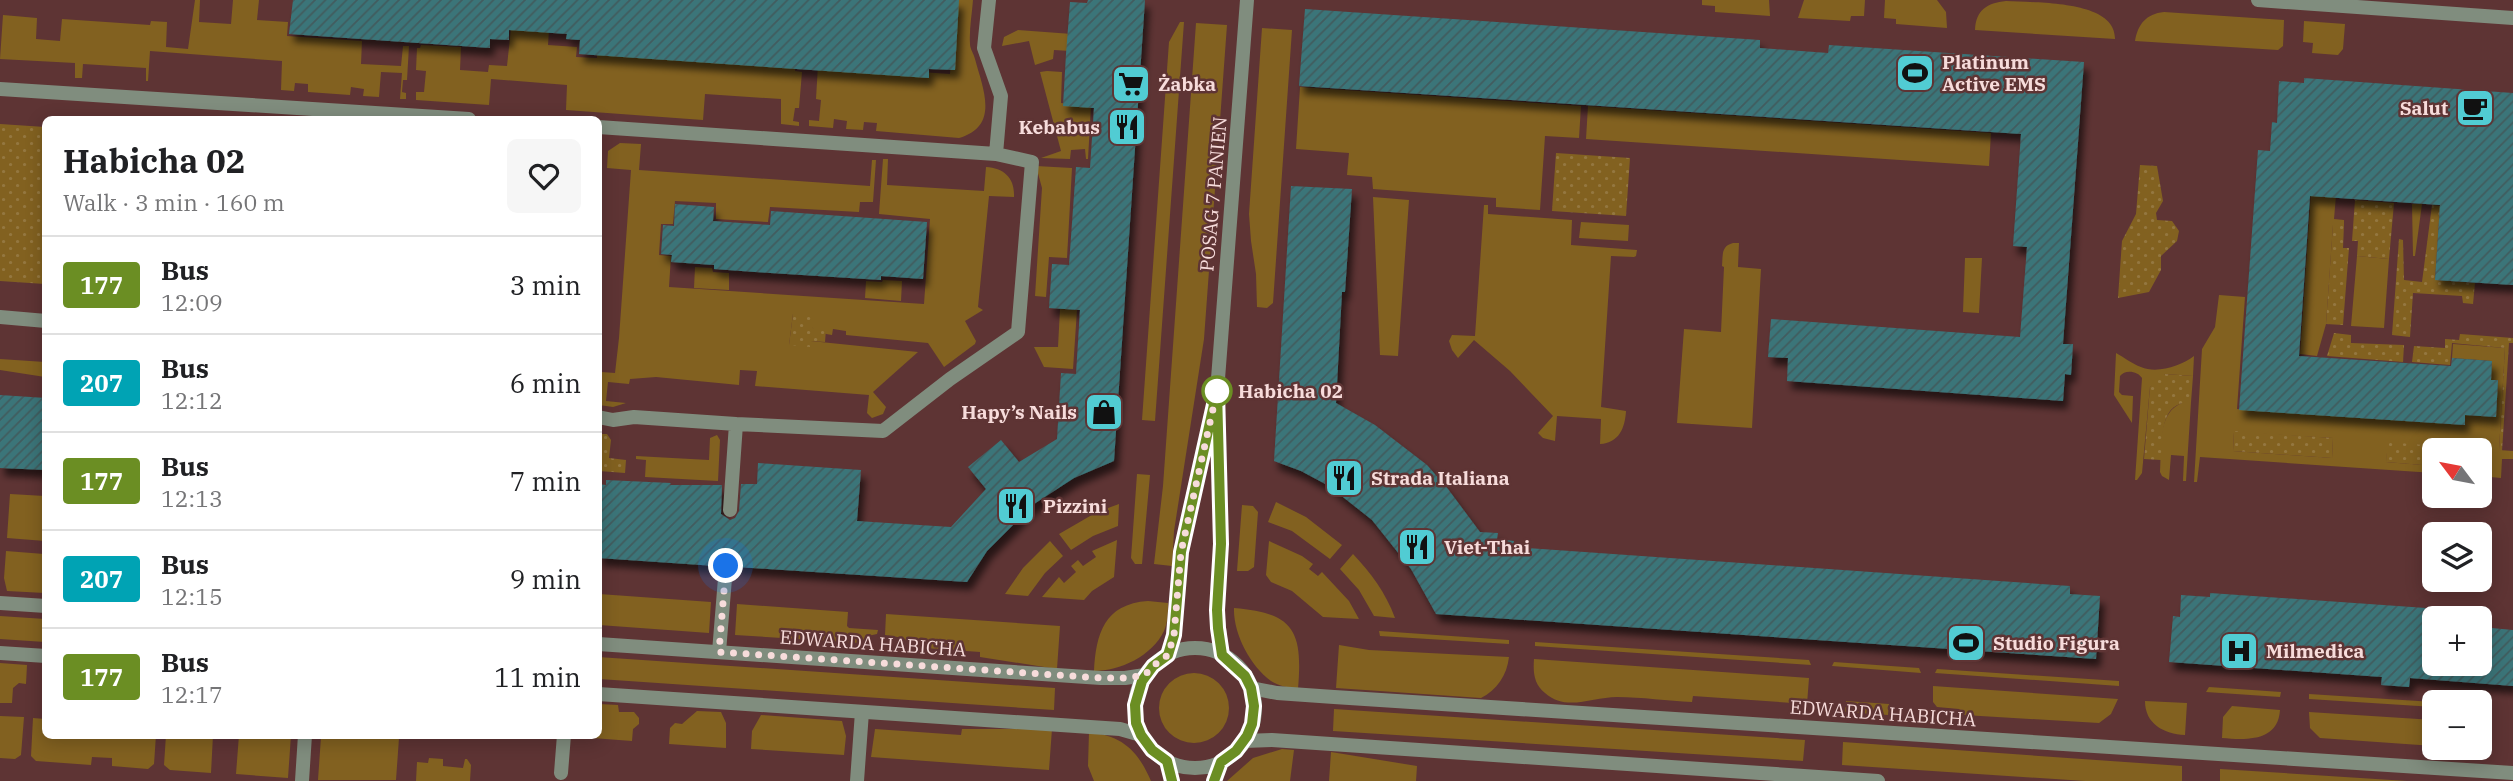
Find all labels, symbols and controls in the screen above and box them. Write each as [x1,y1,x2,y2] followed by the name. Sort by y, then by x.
[1942,50,2046,96] place label: Platinum Active EMS
[1894,52,1936,94] sports icon: Platinum Active EMS
[1110,63,1152,105] supermarket icon: Żabka
[1158,72,1216,96] place label: Żabka
[2454,87,2496,129] cafe icon: Salut
[2400,96,2448,120] place label: Salut
[1106,106,1148,148] restaurant icon: Kebabus
[1019,115,1100,139] place label: Kebabus
[1194,116,1232,272] street label: POSAG 7 PANIEN
[63,139,246,182] text: Habicha 02
[507,139,581,213] button: heart
[63,187,285,217] text: Walk · 3 min · 160 m
[161,253,209,287] text: Bus
[510,268,581,302] text: 3 min
[80,269,123,301] text: 177
[161,287,223,317] text: 12:09
[161,351,209,385] text: Bus
[510,366,581,400] text: 6 min
[80,367,123,399] text: 207
[1202,376,1232,406] marker: Habicha 02
[1238,379,1343,403] place label: Habicha 02
[161,385,223,415] text: 12:12
[1083,391,1125,433] shop icon: Hapy’s Nails
[961,400,1077,424] place label: Hapy’s Nails
[2422,438,2492,508] north arrow
[2422,438,2492,760] map controls
[161,449,209,483] text: Bus
[1323,457,1365,499] restaurant icon: Strada Italiana
[510,464,581,498] text: 7 min
[80,465,123,497] text: 177
[1371,466,1510,490] place label: Strada Italiana
[161,483,223,513] text: 12:13
[995,485,1037,527] restaurant icon: Pizzini
[1043,494,1107,518] place label: Pizzini
[2422,522,2492,592] button: layers
[1396,526,1438,568] restaurant icon: Viet-Thai
[1444,535,1530,559] place label: Viet-Thai
[161,547,209,581] text: Bus
[708,548,743,583] your location
[510,562,581,596] text: 9 min
[80,563,123,595] text: 207
[161,581,223,611] text: 12:15
[2422,606,2492,676] button: +
[1945,622,1987,664] sports icon: Studio Figura
[779,625,967,661] street label: EDWARDA HABICHA
[2218,630,2260,672] hospital icon: Milmedica
[1993,631,2120,655] place label: Studio Figura
[2266,639,2364,663] place label: Milmedica
[161,645,209,679] text: Bus
[494,660,581,694] text: 11 min
[80,661,123,693] text: 177
[161,679,223,709] text: 12:17
[2422,690,2492,760] button: −
[1789,695,1977,731] street label: EDWARDA HABICHA

